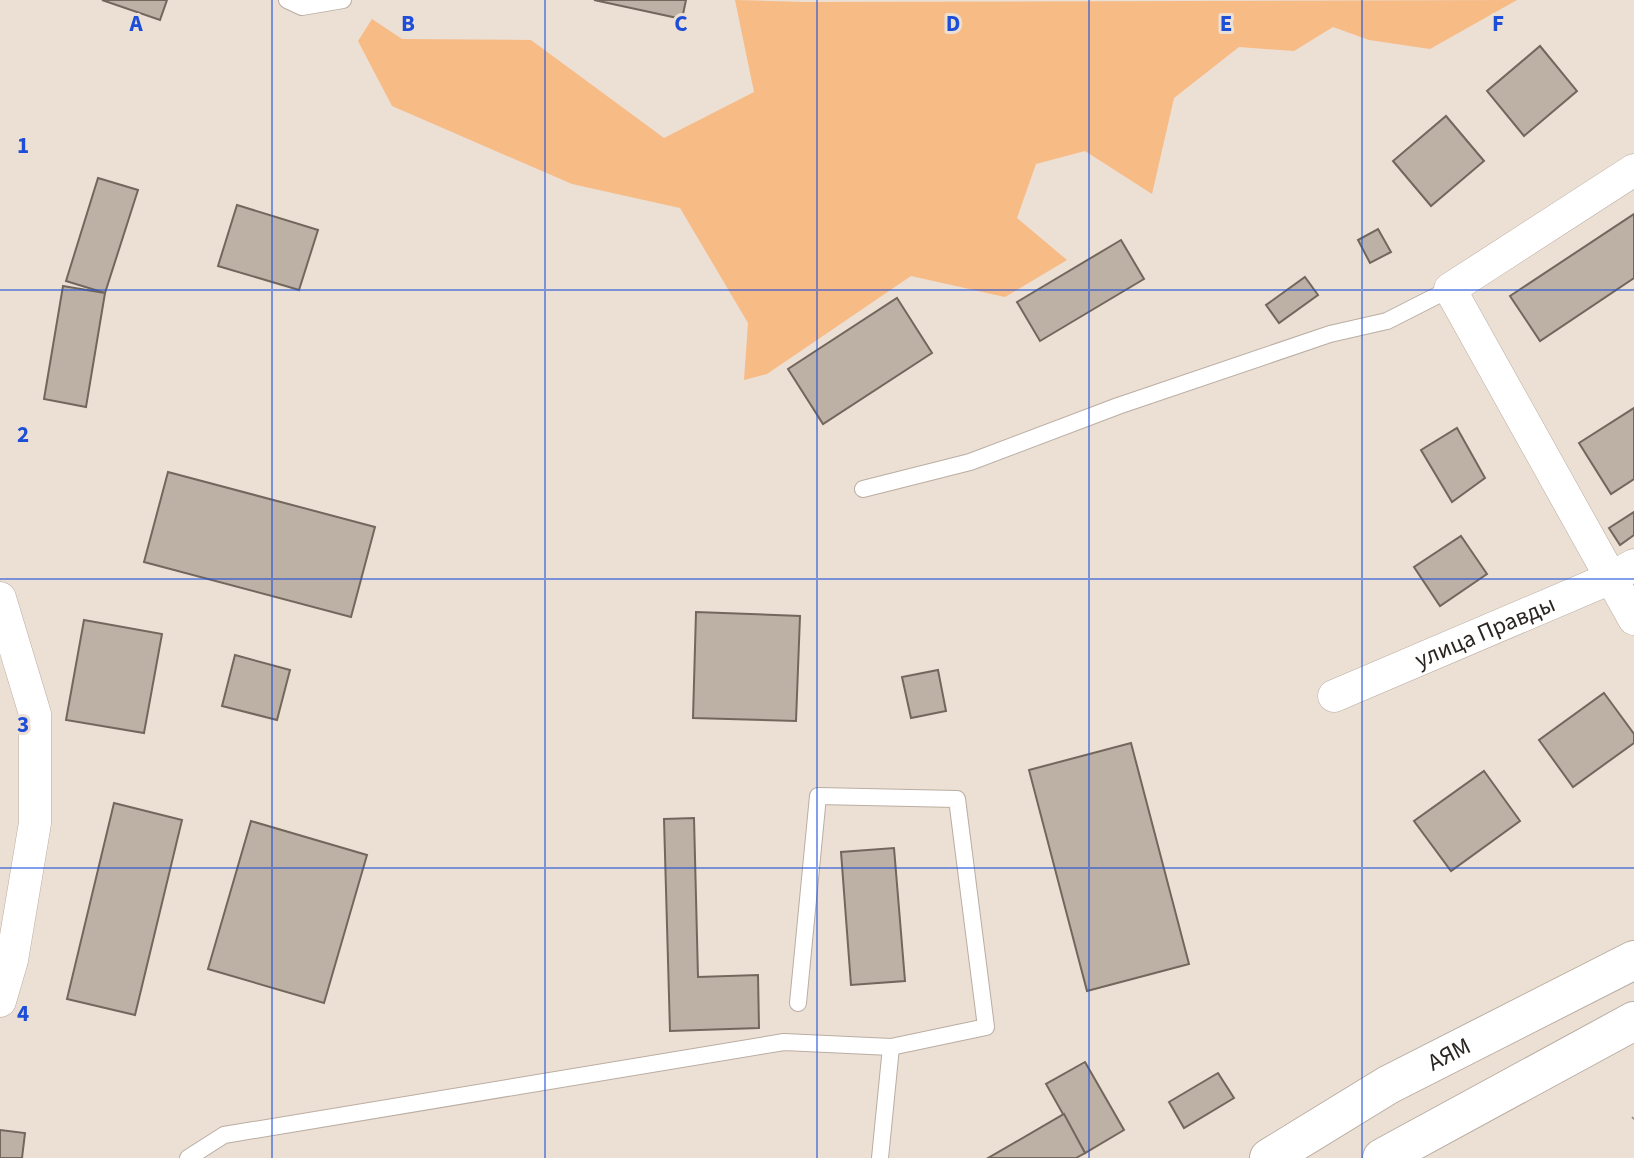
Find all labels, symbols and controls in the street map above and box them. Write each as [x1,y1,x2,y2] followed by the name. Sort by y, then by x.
[128,7,143,40] text: A
[401,7,415,40] text: B
[674,7,688,40] text: C
[946,7,960,40] text: D
[1220,7,1232,40] text: E
[1492,7,1504,40] text: F
[17,129,29,162] text: 1
[17,418,29,451] text: 2
[1409,587,1561,678] street label: улица Правды
[17,708,29,741] text: 3
[17,997,29,1030] text: 4
[1421,1029,1477,1080] street label: АЯМ

